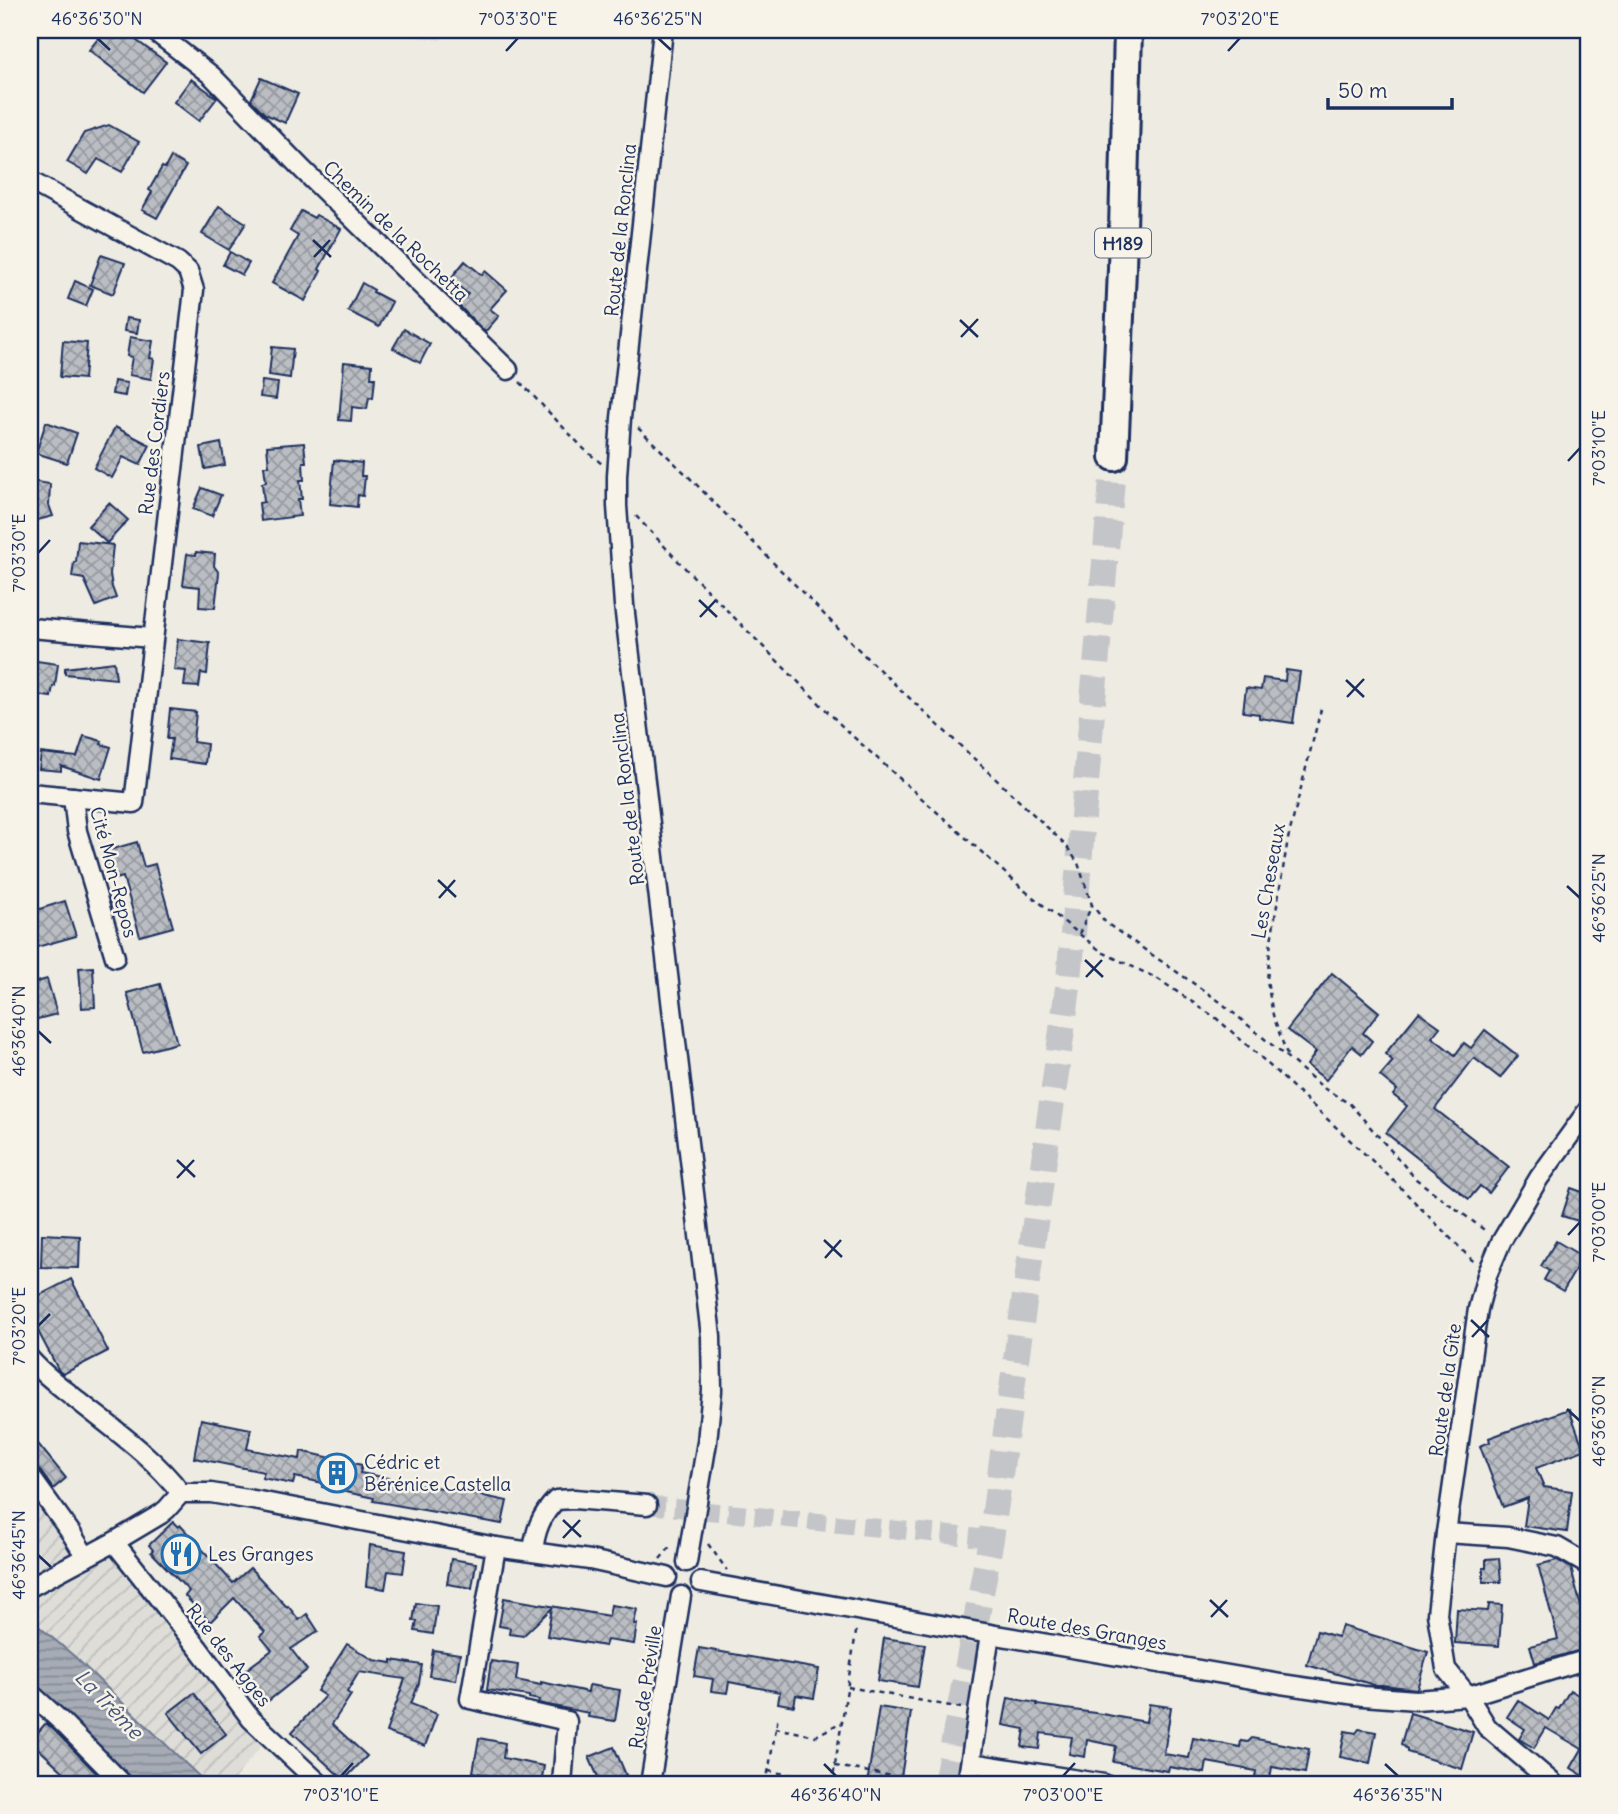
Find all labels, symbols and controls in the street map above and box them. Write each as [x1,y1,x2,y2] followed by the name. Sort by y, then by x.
[51,7,143,30] text: 46°36'30"N
[478,7,558,30] text: 7°03'30"E
[613,7,703,30] text: 46°36'25"N
[1201,7,1279,30] text: 7°03'20"E
[1328,66,1452,110] scale bar
[1338,77,1387,104] text: 50 m
[599,142,641,318] street label: Route de la Ronclina
[318,155,474,307] street label: Chemin de la Rochetta
[1095,229,1151,258] road number: H189
[133,370,175,516] street label: Rue des Cordiers
[1587,410,1610,486] text: 7°03'10"E
[7,513,30,593] text: 7°03'30"E
[604,711,649,887] street label: Route de la Ronclina
[85,804,143,940] street label: Cité Mon-Repos
[1246,821,1290,941] street label: Les Cheseaux
[1587,853,1610,943] text: 46°36'25"N
[7,985,30,1077] text: 46°36'40"N
[1587,1182,1610,1262] text: 7°03'00"E
[7,1287,30,1365] text: 7°03'20"E
[1424,1322,1466,1458] street label: Route de la Gîte
[1587,1375,1610,1467] text: 46°36'30"N
[364,1450,511,1496] place label: Cédric et Bérénice Castella
[316,1452,358,1494] building icon: Cédric et Bérénice Castella
[7,1510,30,1600] text: 46°36'45"N
[160,1533,202,1575] restaurant icon: Les Granges
[208,1542,314,1566] place label: Les Granges
[181,1599,277,1711] street label: Rue des Agges
[1005,1603,1169,1655] street label: Route des Granges
[623,1624,667,1750] street label: Rue de Préville
[69,1663,150,1746] water label: La Trême
[303,1783,379,1806] text: 7°03'10"E
[790,1783,882,1806] text: 46°36'40"N
[1023,1783,1103,1806] text: 7°03'00"E
[1353,1783,1443,1806] text: 46°36'35"N

